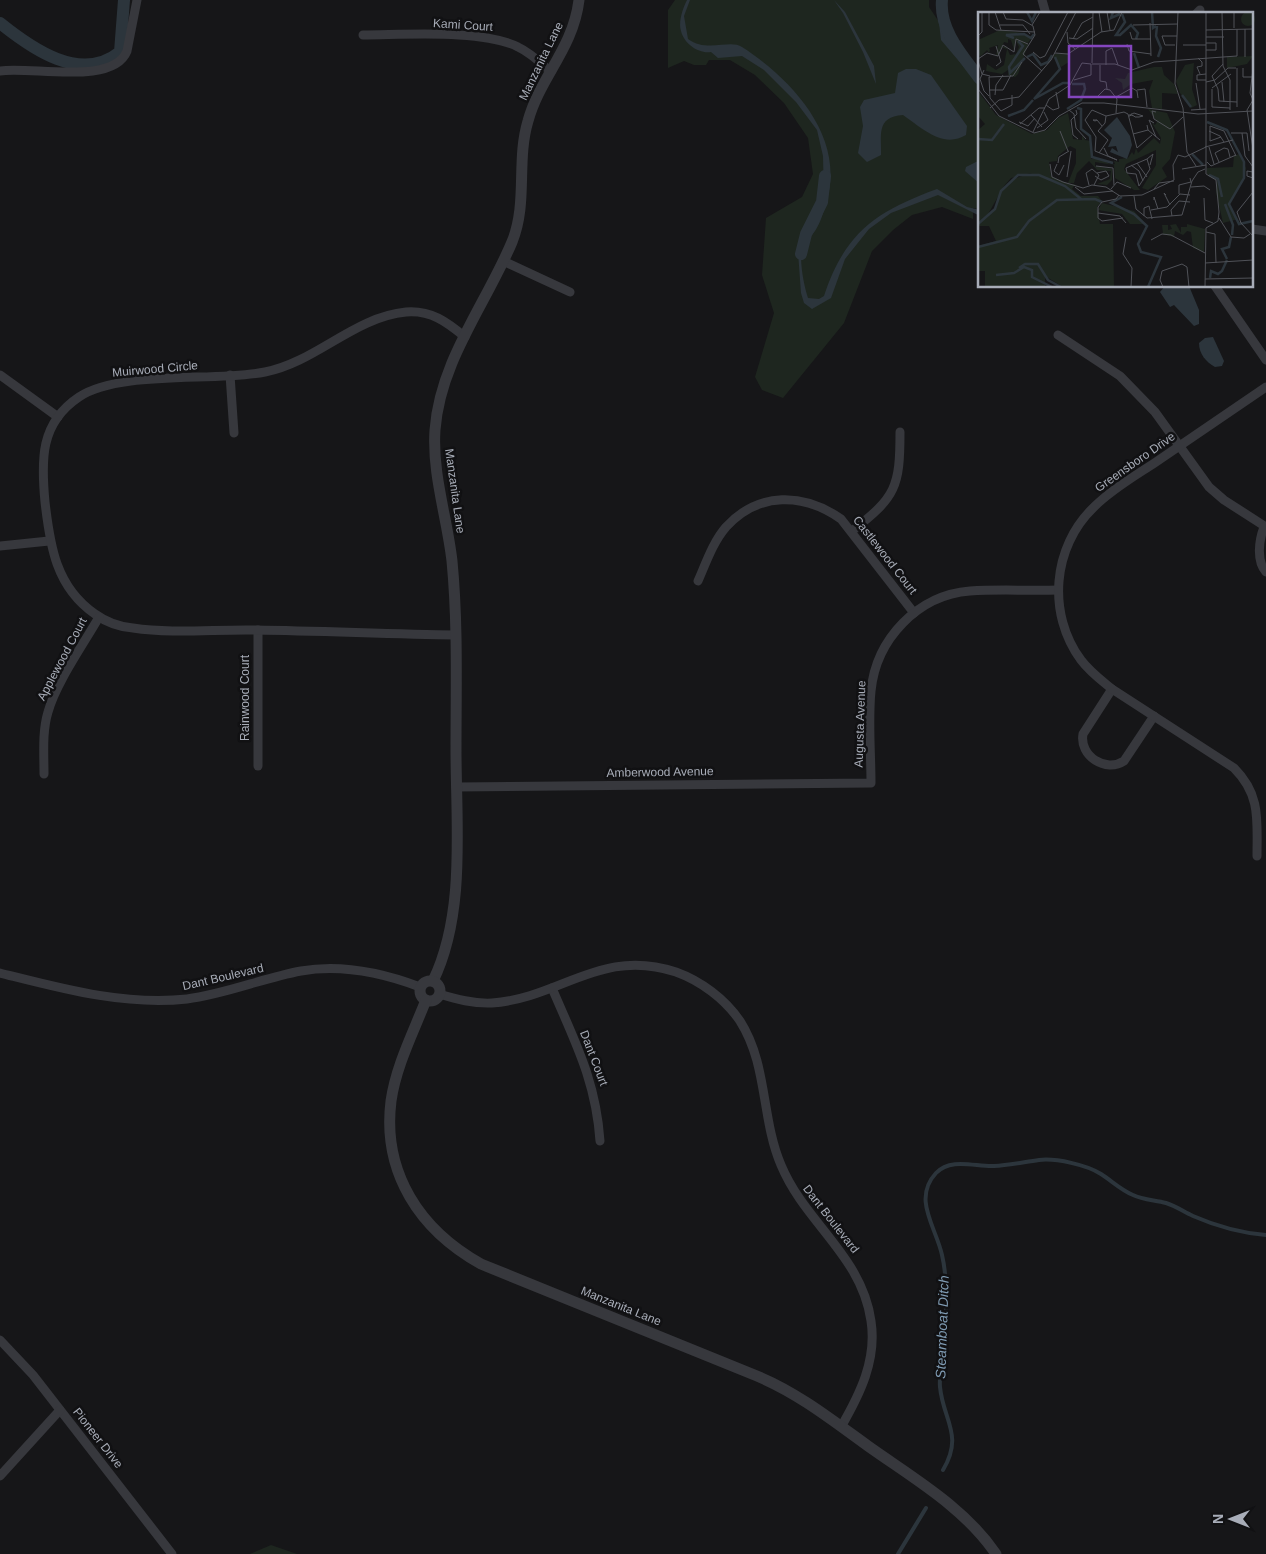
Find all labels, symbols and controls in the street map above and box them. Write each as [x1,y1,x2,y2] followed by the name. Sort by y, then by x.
[978,12,1254,288] inset map
[433,16,494,34] street label: Kami Court
[516,19,566,102] street label: Manzanita Lane
[112,358,199,380] street label: Muirwood Circle
[1092,429,1178,495] street label: Greensboro Drive
[442,448,468,535] street label: Manzanita Lane
[850,513,920,597] street label: Castlewood Court
[34,614,90,703] street label: Applewood Court
[238,654,252,741] street label: Rainwood Court
[851,680,869,768] street label: Augusta Avenue
[606,764,714,780] street label: Amberwood Avenue
[181,961,265,993] street label: Dant Boulevard
[577,1028,611,1088] street label: Dant Court
[800,1182,862,1256] street label: Dant Boulevard
[932,1275,952,1379] water label: Steamboat Ditch
[579,1284,664,1329] street label: Manzanita Lane
[70,1405,126,1471] street label: Pioneer Drive
[1206,1494,1256,1544] north arrow
[1210,1514,1226,1524] text: N

